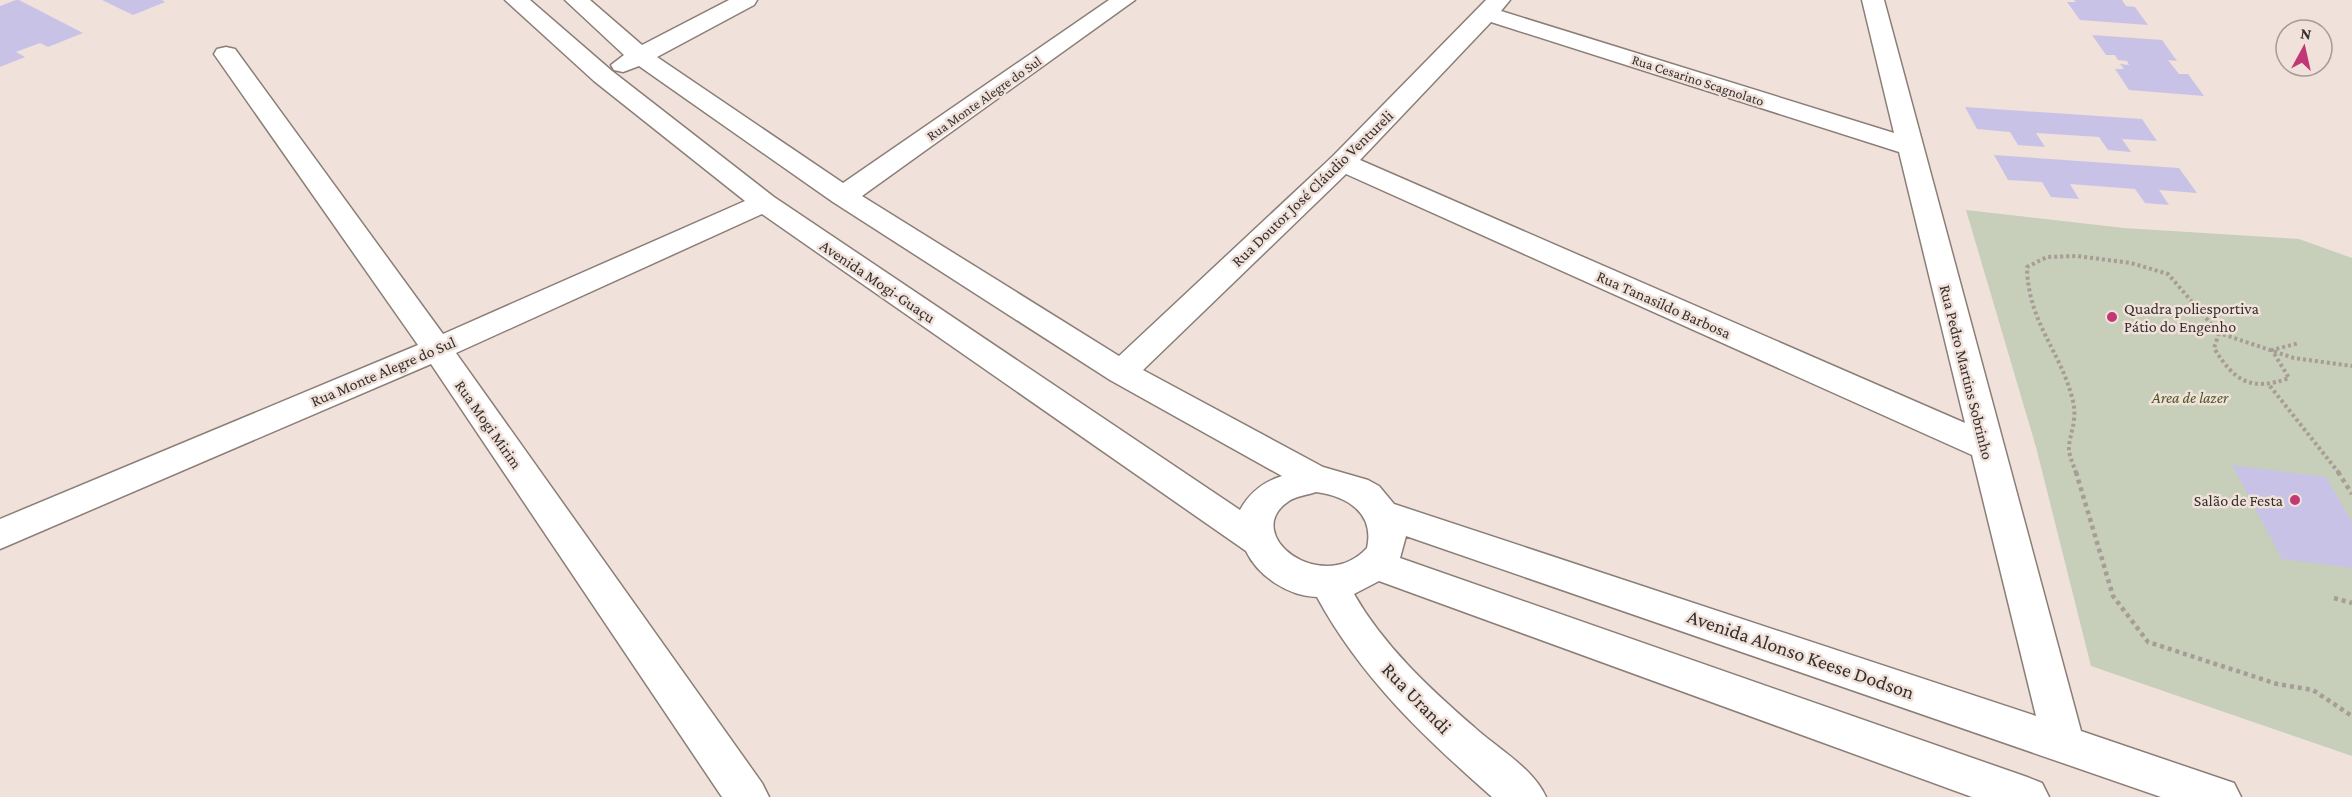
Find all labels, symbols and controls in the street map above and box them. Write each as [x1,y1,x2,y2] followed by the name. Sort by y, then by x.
[2274,18,2334,78] north arrow
[2299,24,2313,43] text: N
[1630,51,1766,109] street label: Rua Cesarino Scagnolato
[924,52,1045,144] street label: Rua Monte Alegre do Sul
[1228,107,1397,271] street label: Rua Doutor José Cláudio Ventureli
[817,237,939,327] street label: Avenida Mogi-Guaçu
[1594,267,1734,342] street label: Rua Tanasildo Barbosa
[1937,283,1996,461] street label: Rua Pedro Martins Sobrinho
[2124,300,2260,336] place label: Quadra poliesportiva Pátio do Engenho
[2105,310,2119,324] marker: Quadra poliesportiva Pátio do Engenho
[308,333,459,411] street label: Rua Monte Alegre do Sul
[451,377,525,472] street label: Rua Mogi Mirim
[2151,389,2229,406] park label: Area de lazer
[2194,492,2284,509] place label: Salão de Festa
[2288,493,2302,507] marker: Salão de Festa
[1685,605,1918,703] street label: Avenida Alonso Keese Dodson
[1378,658,1456,738] street label: Rua Urandi

